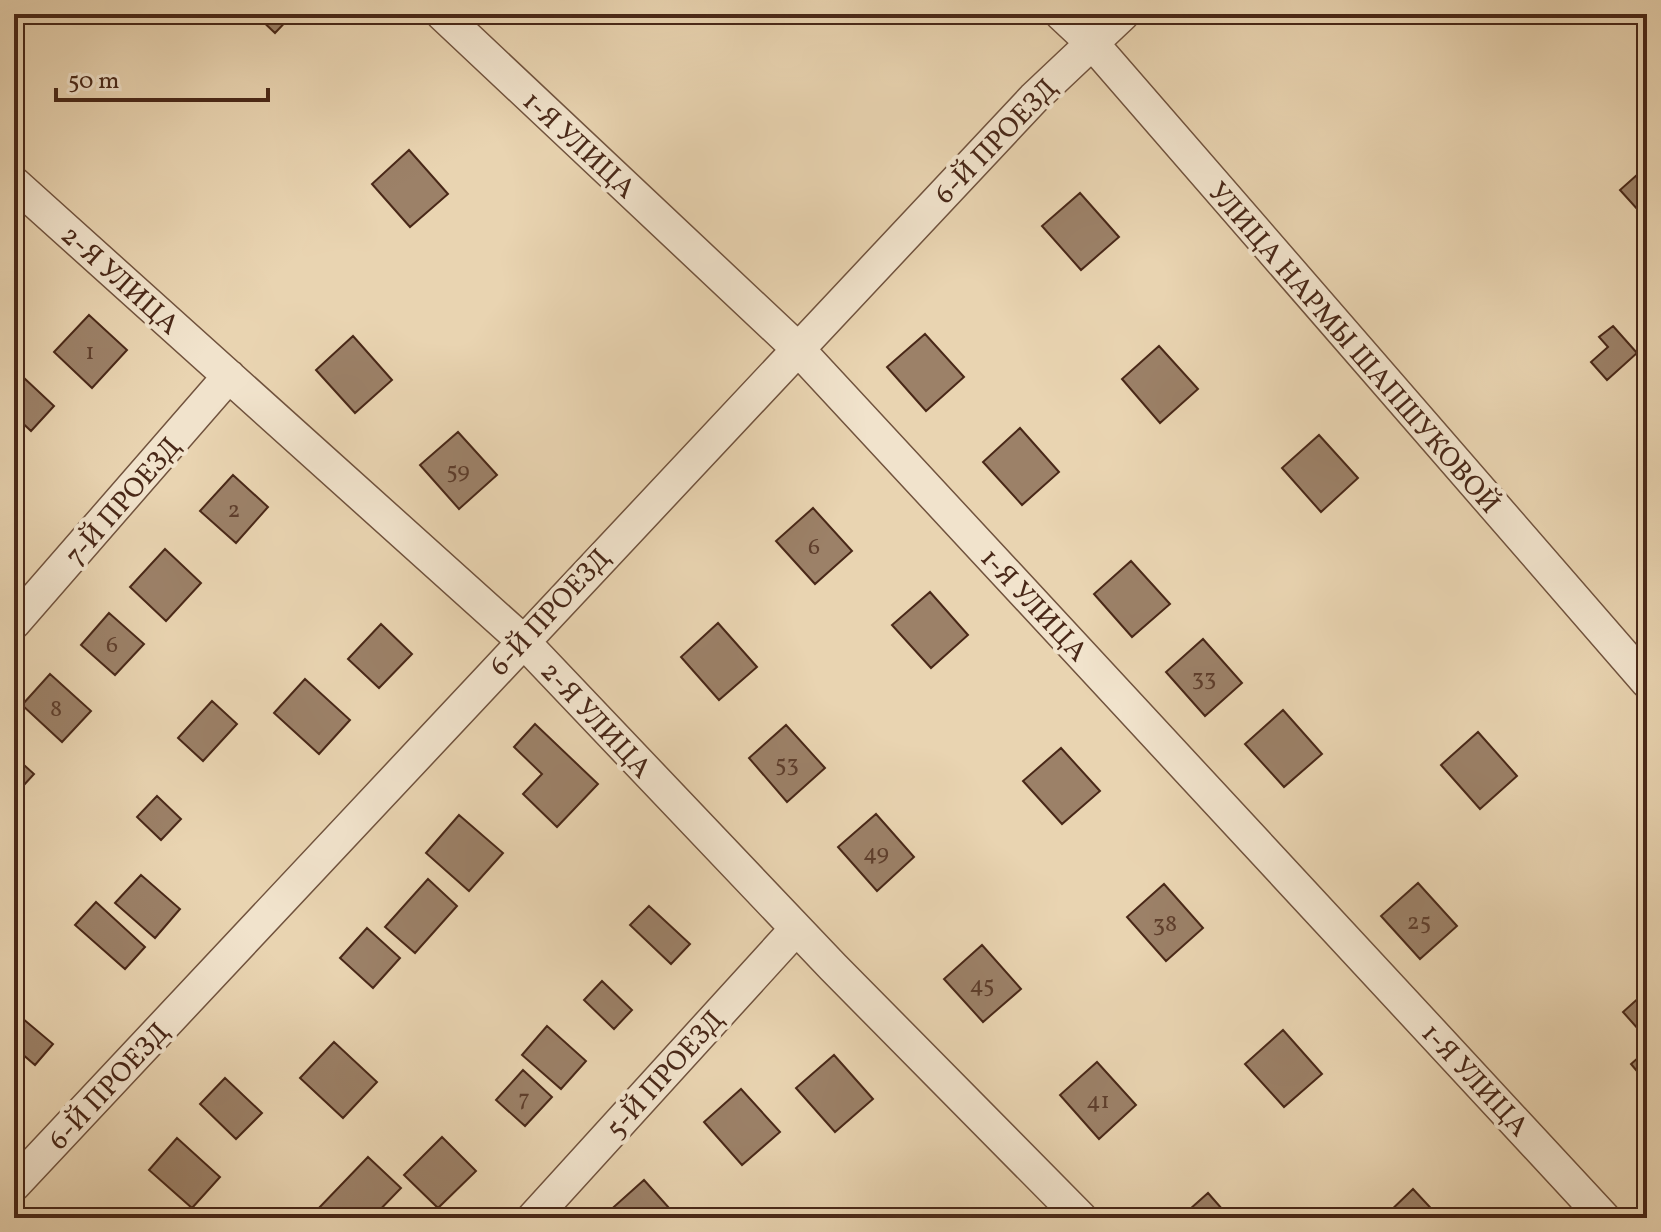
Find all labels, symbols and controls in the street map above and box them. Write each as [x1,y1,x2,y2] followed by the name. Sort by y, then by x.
[56,52,268,102] scale bar
[68,65,120,99] text: 50 m
[926,70,1067,214] street label: 6-Й ПРОЕЗД
[513,83,644,209] street label: 1-Я УЛИЦА
[1198,174,1508,523] street label: УЛИЦА НАРМЫ ШАПШУКОВОЙ
[52,217,187,345] street label: 2-Я УЛИЦА
[85,336,95,370] house number: 1
[57,429,191,575] street label: 7-Й ПРОЕЗД
[446,455,470,489] house number: 59
[228,494,240,528] house number: 2
[808,531,820,565] house number: 6
[481,540,620,685] street label: 6-Й ПРОЕЗД
[970,540,1096,671] street label: 1-Я УЛИЦА
[106,629,118,663] house number: 6
[531,654,660,788] street label: 2-Я УЛИЦА
[1192,662,1216,696] house number: 33
[50,693,62,727] house number: 8
[775,748,799,782] house number: 53
[863,837,889,871] house number: 49
[1407,906,1431,940] house number: 25
[1153,908,1177,942] house number: 38
[969,969,995,1003] house number: 45
[598,1002,734,1147] street label: 5-Й ПРОЕЗД
[40,1014,179,1159] street label: 6-Й ПРОЕЗД
[1411,1015,1537,1146] street label: 1-Я УЛИЦА
[518,1083,530,1117] house number: 7
[1086,1085,1110,1119] house number: 41

